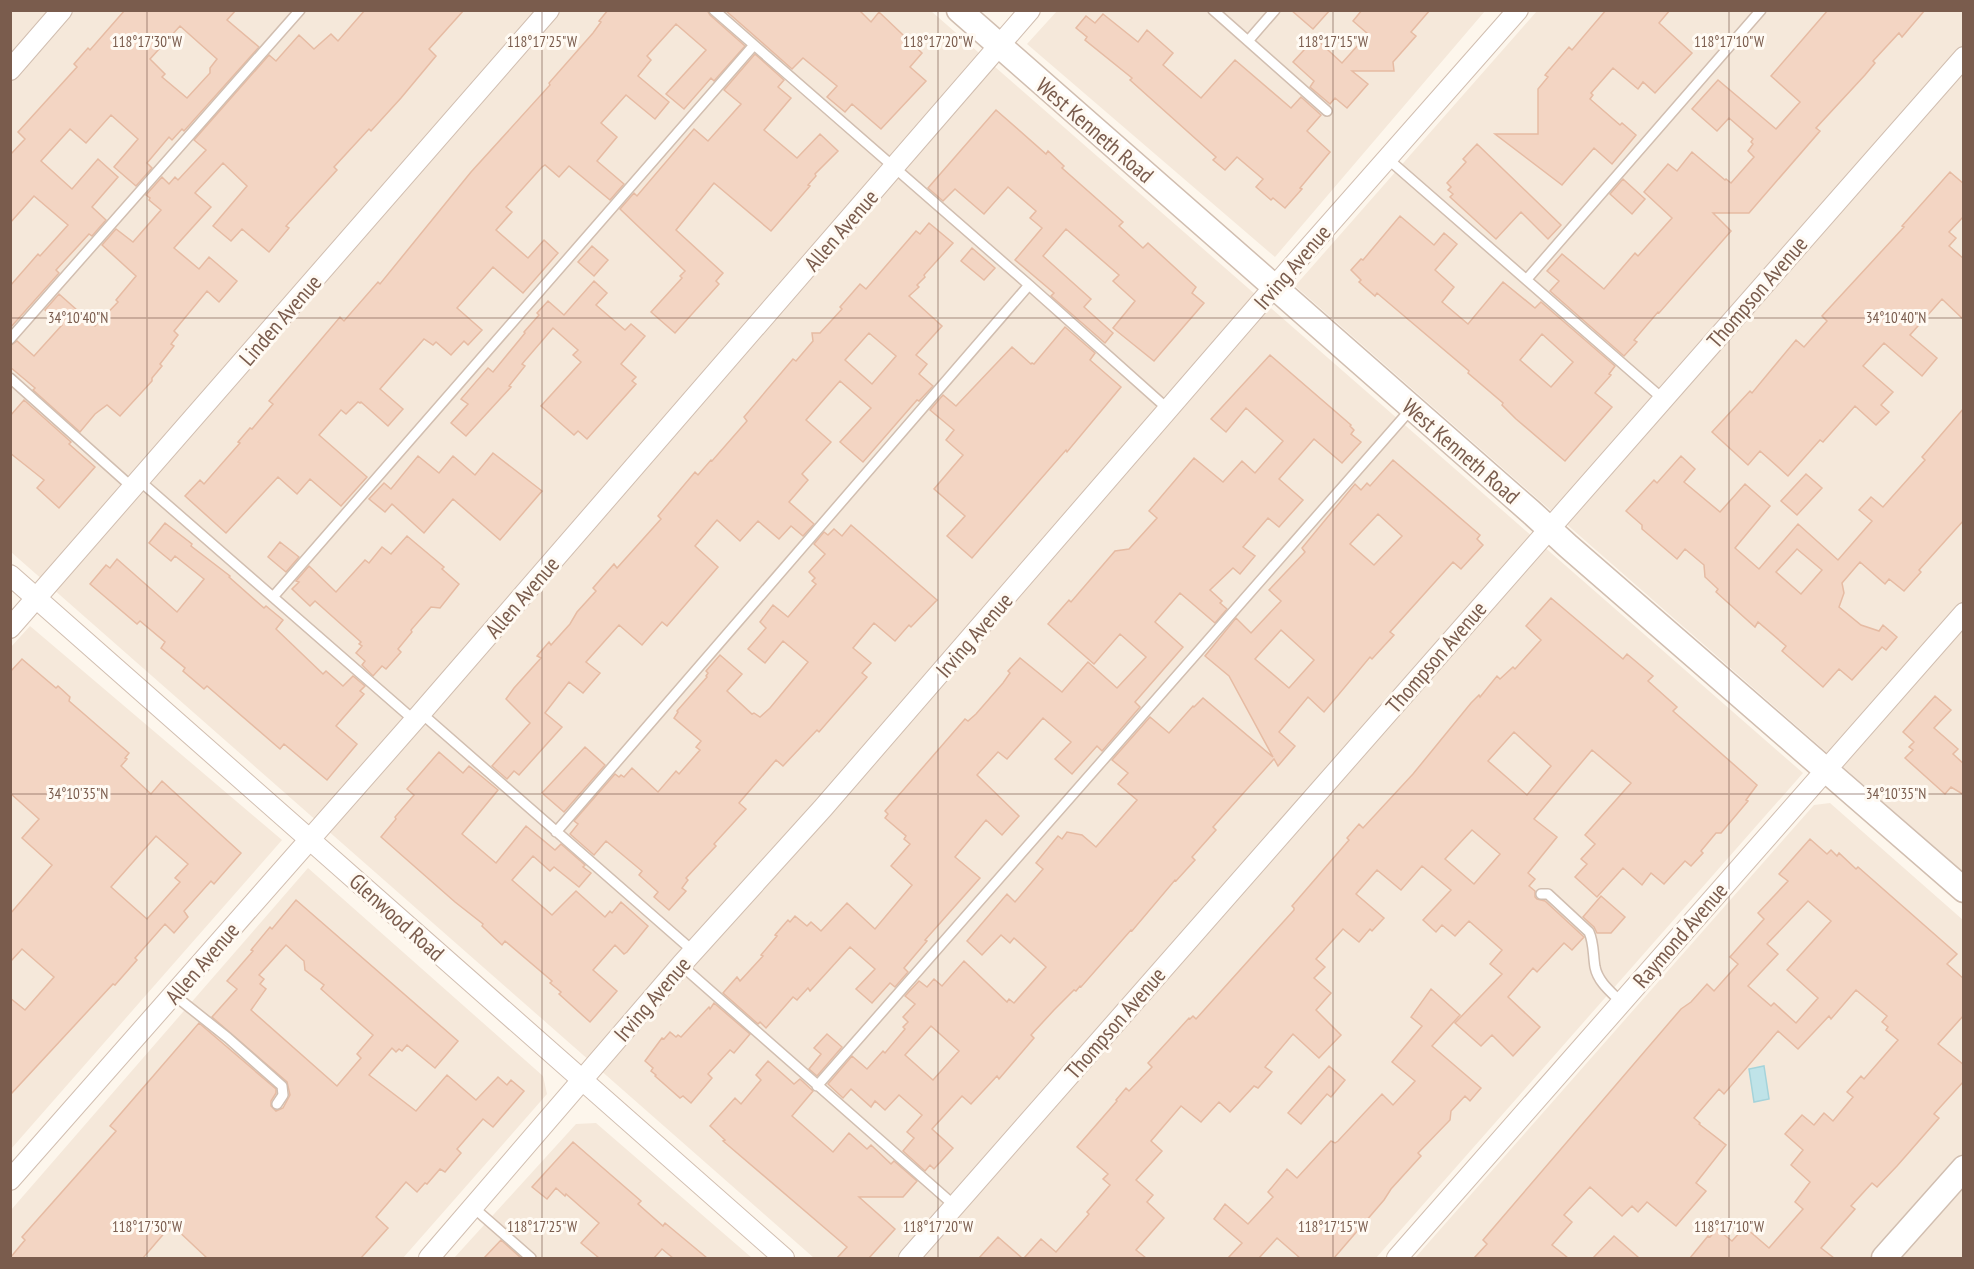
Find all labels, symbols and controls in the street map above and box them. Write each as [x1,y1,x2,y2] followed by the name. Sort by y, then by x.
[112,32,182,51] text: 118°17'30"W
[507,32,577,51] text: 118°17'25"W
[903,32,973,51] text: 118°17'20"W
[1298,32,1368,51] text: 118°17'15"W
[1694,32,1764,51] text: 118°17'10"W
[1030,71,1160,189] street label: West Kenneth Road
[798,183,884,277] street label: Allen Avenue
[1248,219,1336,315] street label: Irving Avenue
[1701,230,1813,354] street label: Thompson Avenue
[233,269,327,371] street label: Linden Avenue
[48,308,108,327] text: 34°10'40"N
[1866,308,1926,327] text: 34°10'40"N
[1396,392,1526,510] street label: West Kenneth Road
[479,550,565,644] street label: Allen Avenue
[930,587,1018,683] street label: Irving Avenue
[1380,595,1492,719] street label: Thompson Avenue
[48,784,108,803] text: 34°10'35"N
[1866,784,1926,803] text: 34°10'35"N
[344,867,450,967] street label: Glenwood Road
[1627,877,1733,993] street label: Raymond Avenue
[159,916,245,1010] street label: Allen Avenue
[608,951,696,1047] street label: Irving Avenue
[1059,961,1171,1085] street label: Thompson Avenue
[112,1217,182,1236] text: 118°17'30"W
[507,1217,577,1236] text: 118°17'25"W
[903,1217,973,1236] text: 118°17'20"W
[1298,1217,1368,1236] text: 118°17'15"W
[1694,1217,1764,1236] text: 118°17'10"W

